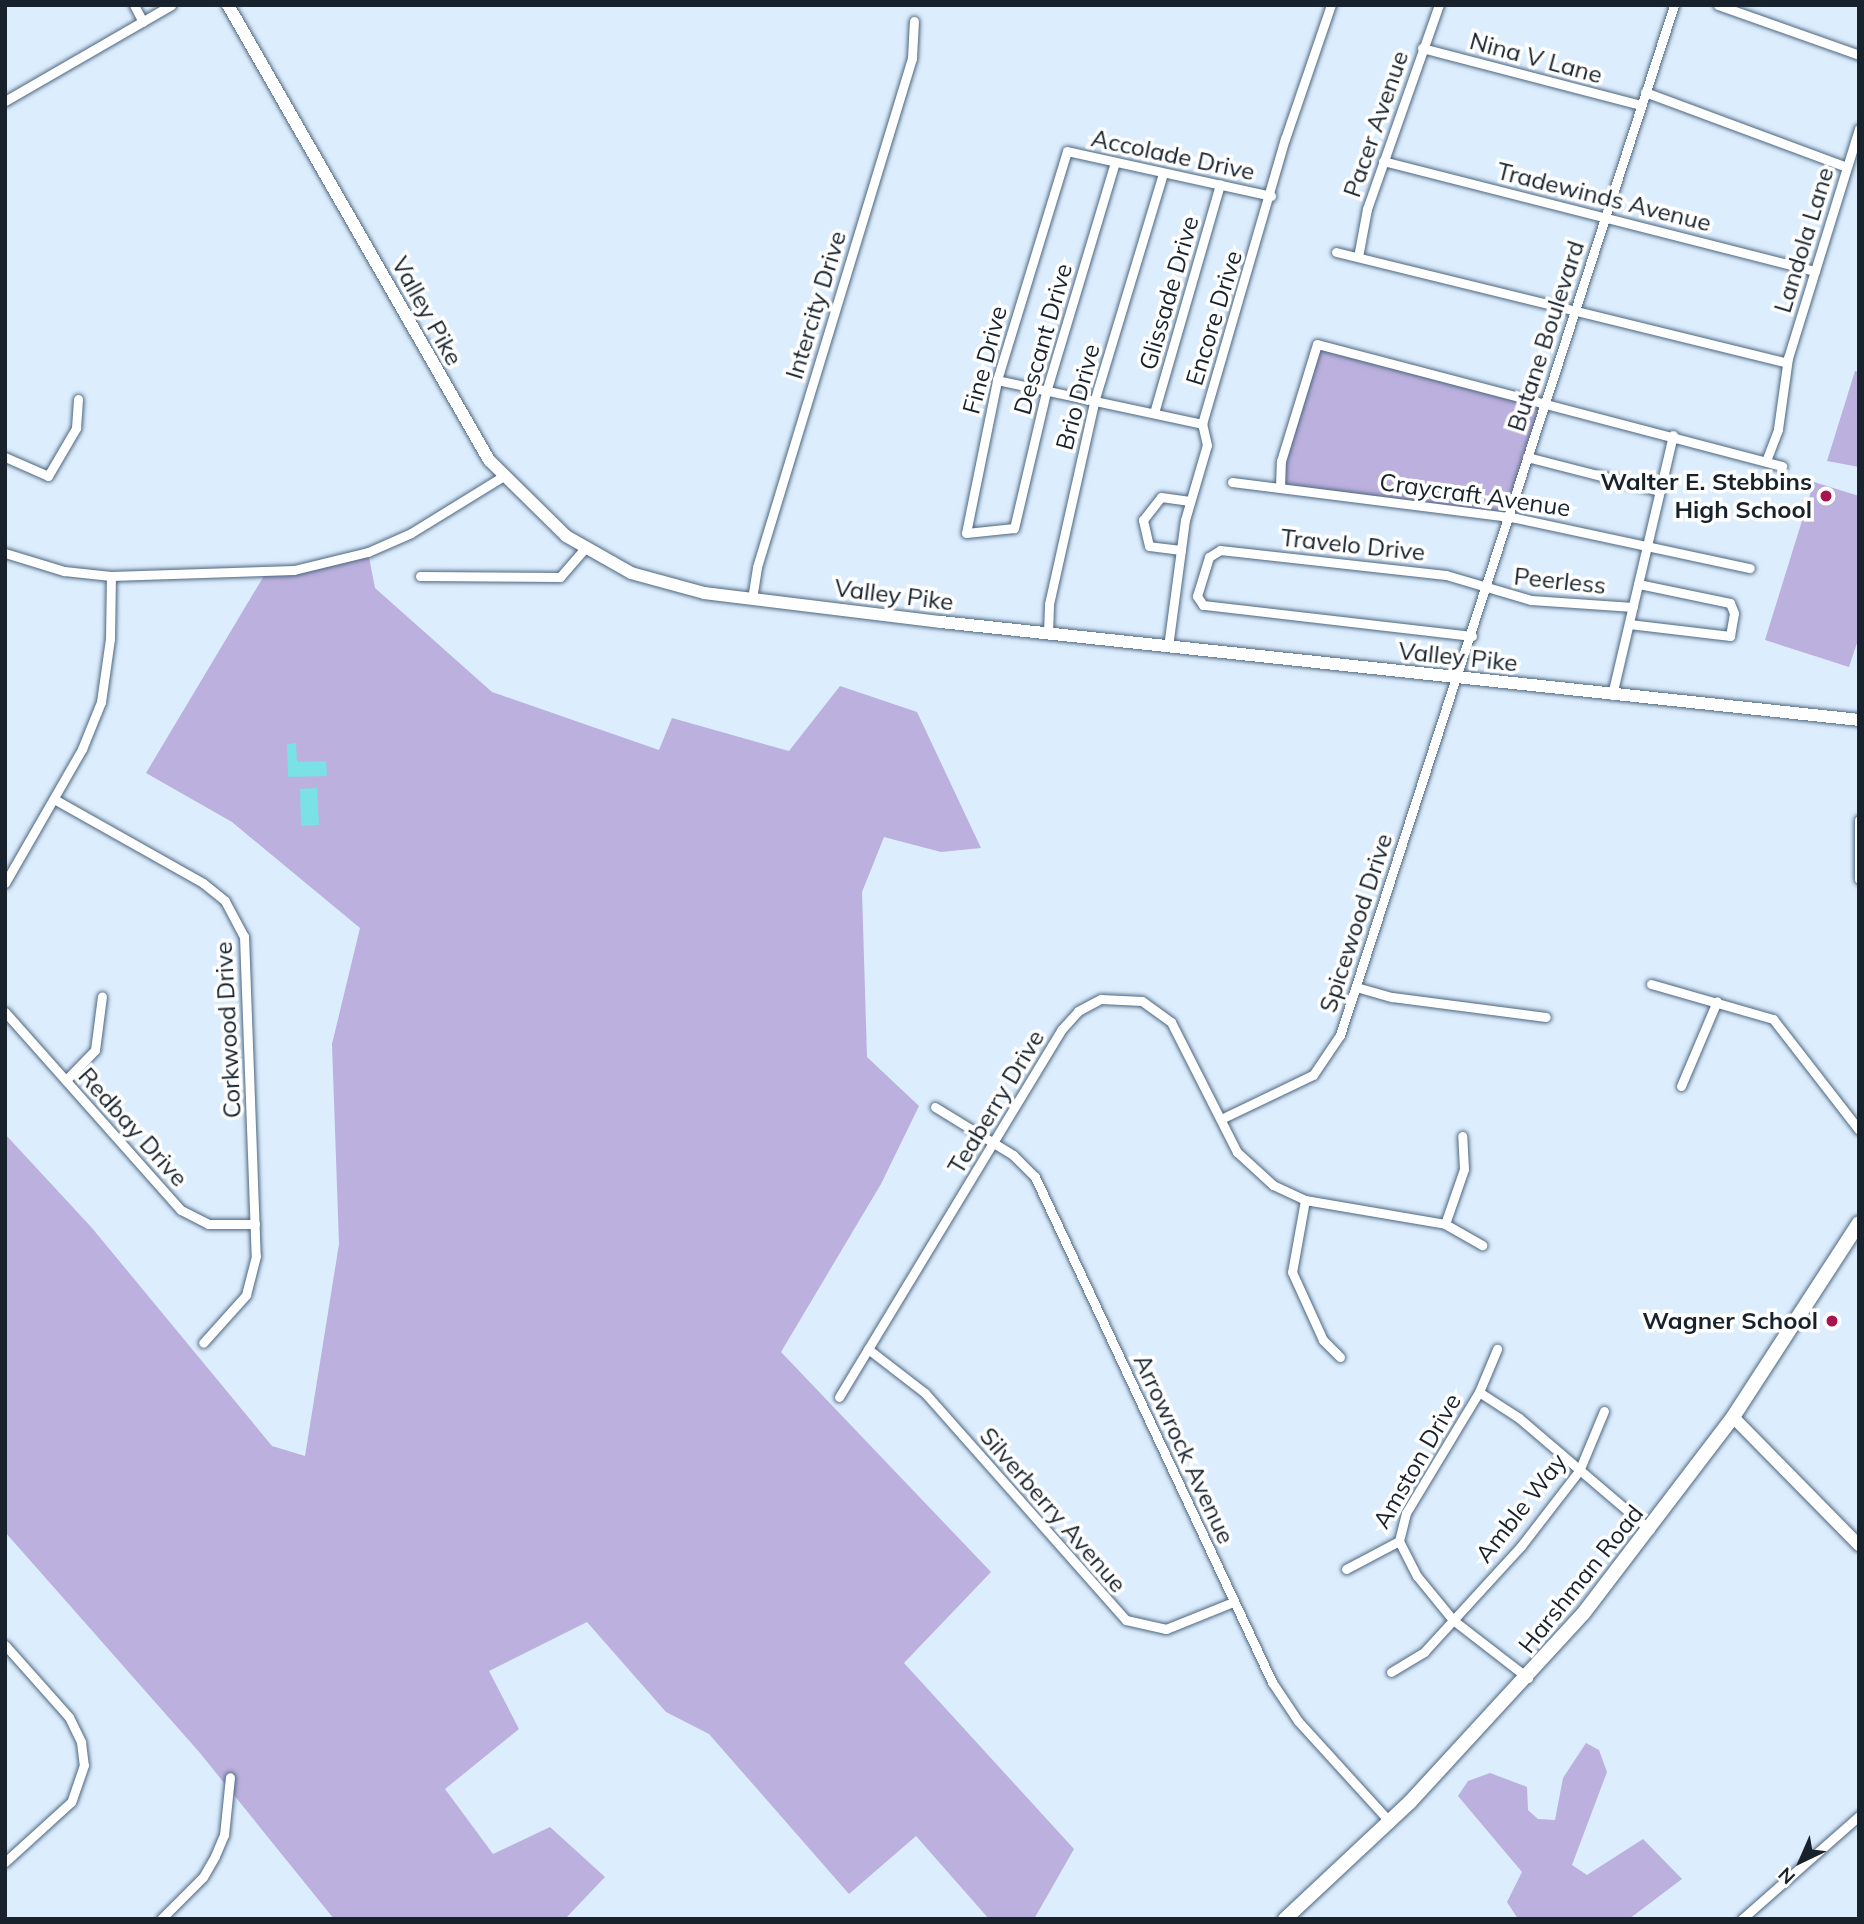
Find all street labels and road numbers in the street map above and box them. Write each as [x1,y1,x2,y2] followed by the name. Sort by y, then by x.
[1467,26,1605,90] street label: Nina V Lane
[1338,47,1414,201] street label: Pacer Avenue
[1089,124,1257,186] street label: Accolade Drive
[1494,156,1714,238] street label: Tradewinds Avenue
[1768,164,1840,316] street label: Landola Lane
[1133,213,1205,373] street label: Glissade Drive
[780,227,852,383] street label: Intercity Drive
[1502,237,1590,435] street label: Butane Boulevard
[1180,247,1248,389] street label: Encore Drive
[385,252,469,370] street label: Valley Pike
[1008,260,1078,418] street label: Descant Drive
[957,303,1013,417] street label: Fine Drive
[1050,341,1106,453] street label: Brio Drive
[1378,467,1572,523] street label: Craycraft Avenue
[1279,523,1427,567] street label: Travelo Drive
[1513,562,1607,600] street label: Peerless
[833,573,955,617] street label: Valley Pike
[1397,636,1519,678] street label: Valley Pike
[1314,830,1398,1016] street label: Spicewood Drive
[209,941,247,1119] street label: Corkwood Drive
[942,1025,1050,1179] street label: Teaberry Drive
[72,1062,194,1192] street label: Redbay Drive
[1127,1350,1241,1548] street label: Arrowrock Avenue
[1367,1389,1467,1533] street label: Amston Drive
[974,1422,1132,1598] street label: Silverberry Avenue
[1469,1448,1573,1568] street label: Amble Way
[1513,1499,1649,1659] street label: Harshman Road

